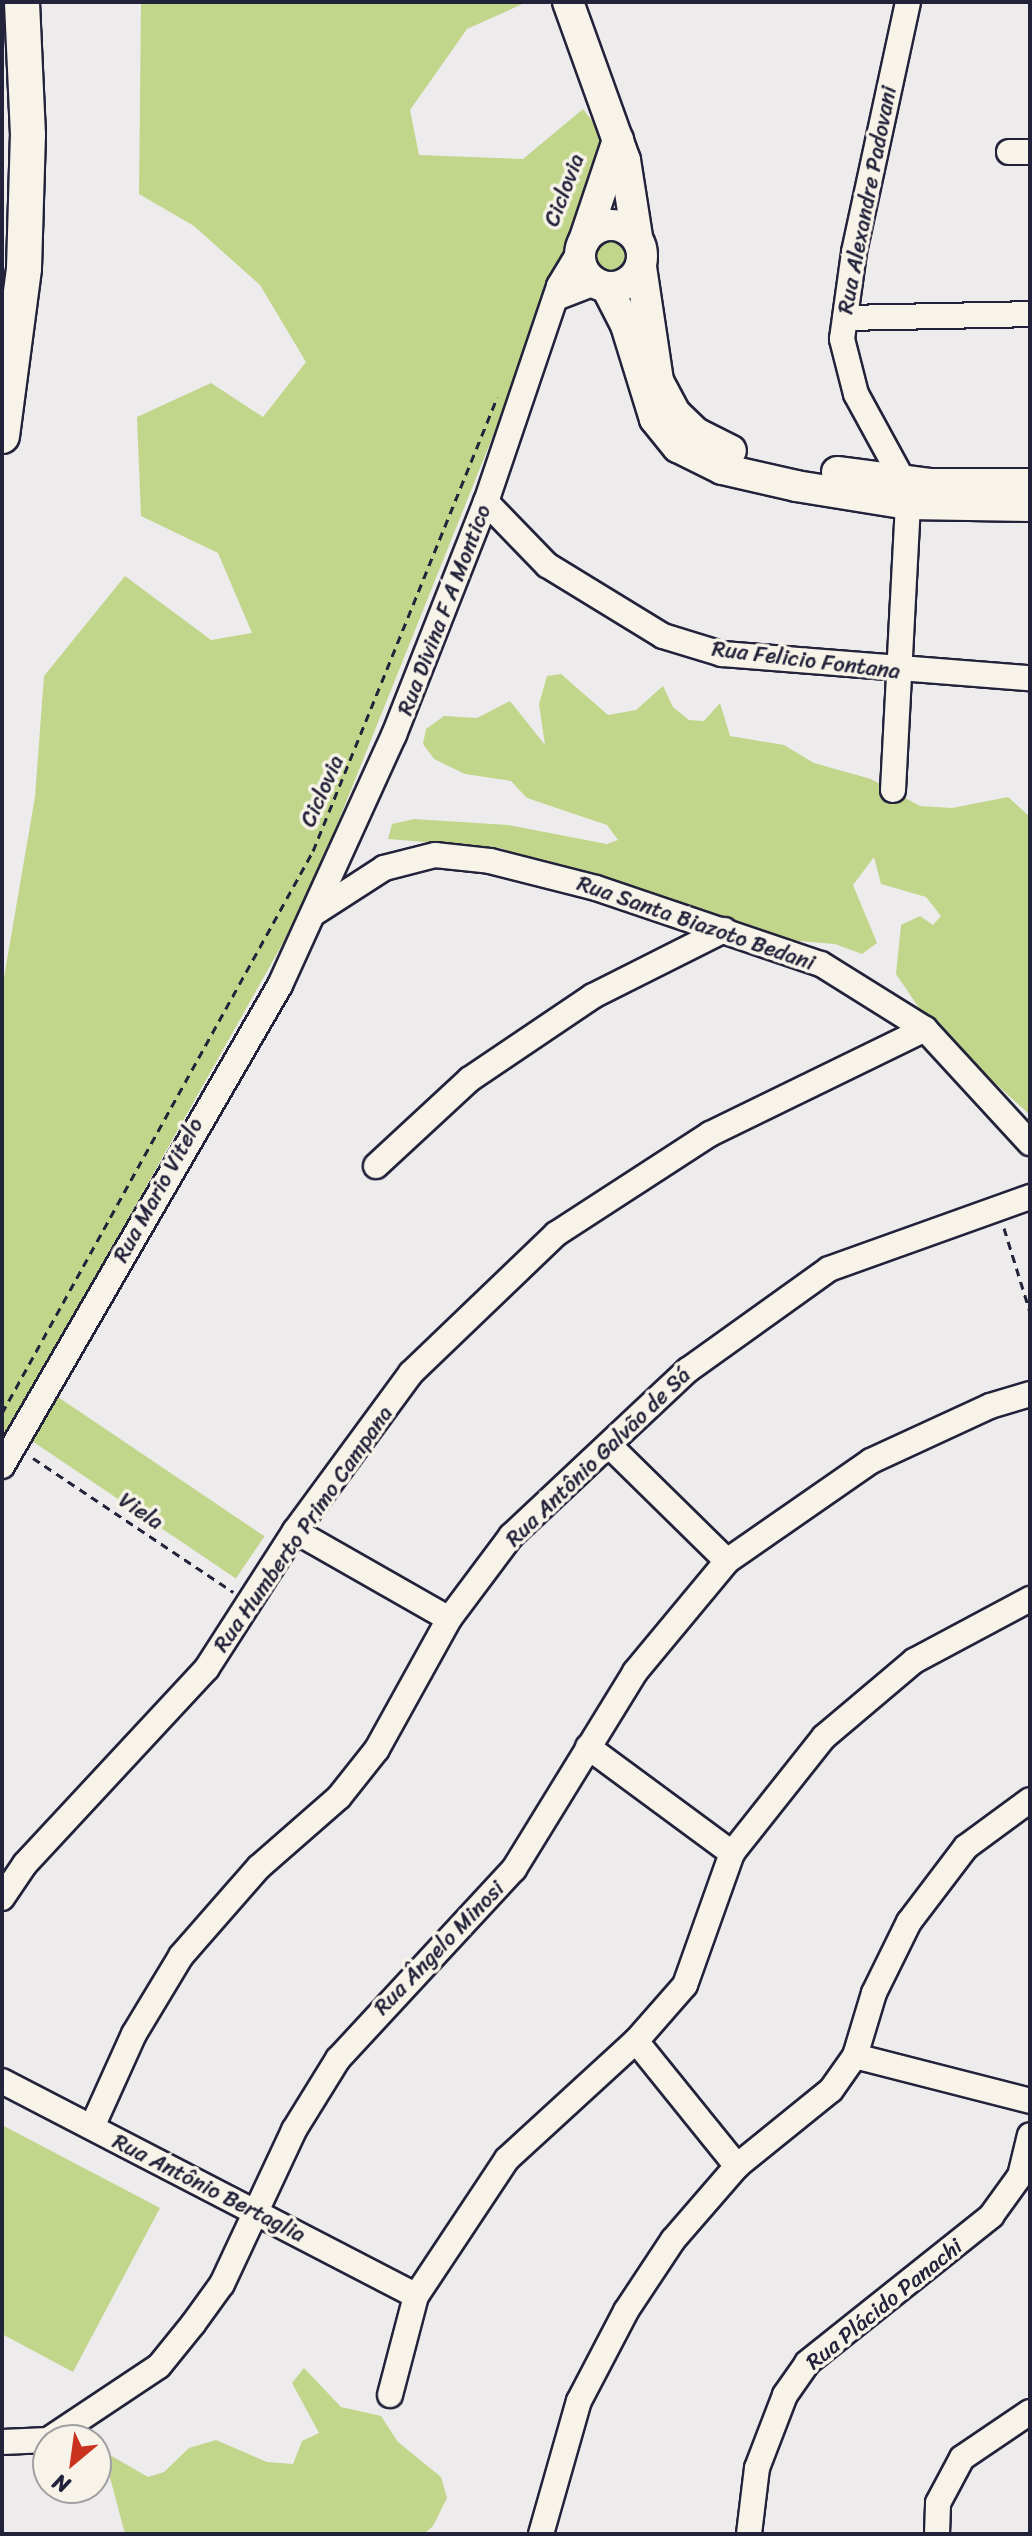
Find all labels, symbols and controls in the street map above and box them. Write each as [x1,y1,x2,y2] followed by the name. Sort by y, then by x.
[832,84,902,316] street label: Rua Alexandre Padovani
[538,150,590,230] street label: Ciclovia
[392,501,496,719] street label: Rua Divina F A Montico
[710,635,902,685] street label: Rua Felicio Fontana
[295,751,349,831] street label: Ciclovia
[574,870,818,976] street label: Rua Santa Biazoto Bedani
[108,1114,208,1266] street label: Rua Mario Vitelo
[500,1362,696,1552] street label: Rua Antônio Galvão de Sá
[208,1401,398,1657] street label: Rua Humberto Primo Campana
[114,1487,168,1535] street label: Viela
[368,1875,510,2021] street label: Rua Ângelo Minosi
[108,2128,310,2248] street label: Rua Antônio Bertaglia
[800,2233,968,2375] street label: Rua Plácido Panachi
[32,2424,112,2504] north arrow
[45,2463,77,2504] text: N

